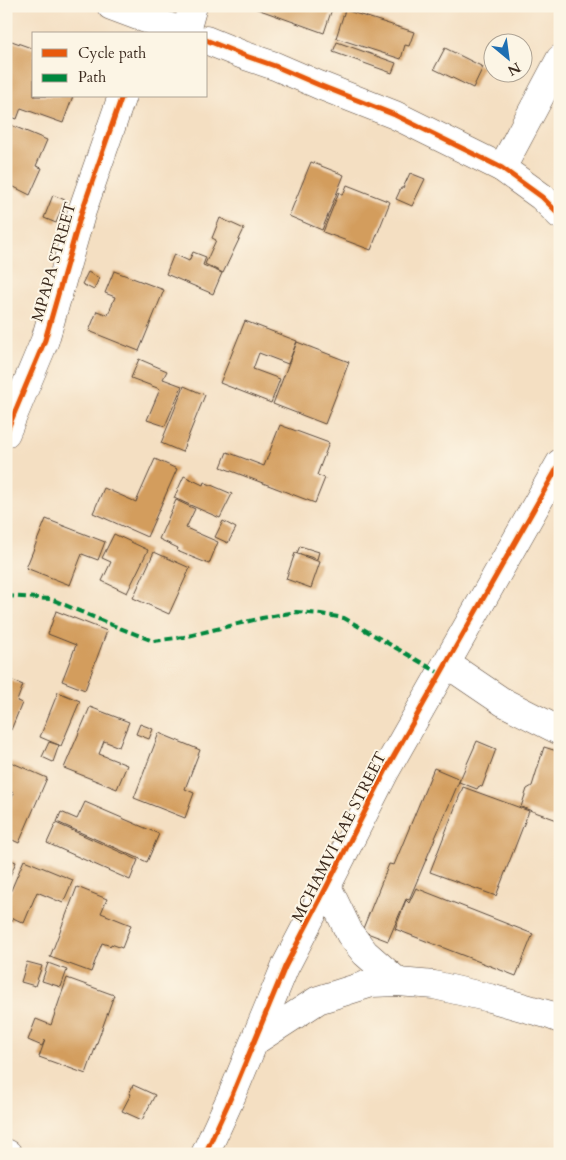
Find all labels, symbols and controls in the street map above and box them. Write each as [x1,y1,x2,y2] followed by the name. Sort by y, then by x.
[32,32,208,98] legend
[484,32,534,82] north arrow
[78,43,147,63] text: Cycle path
[504,58,524,80] text: N
[78,67,107,87] text: Path
[26,199,82,324] street label: MPAPA STREET
[286,748,392,926] street label: MCHAMVI KAE STREET

